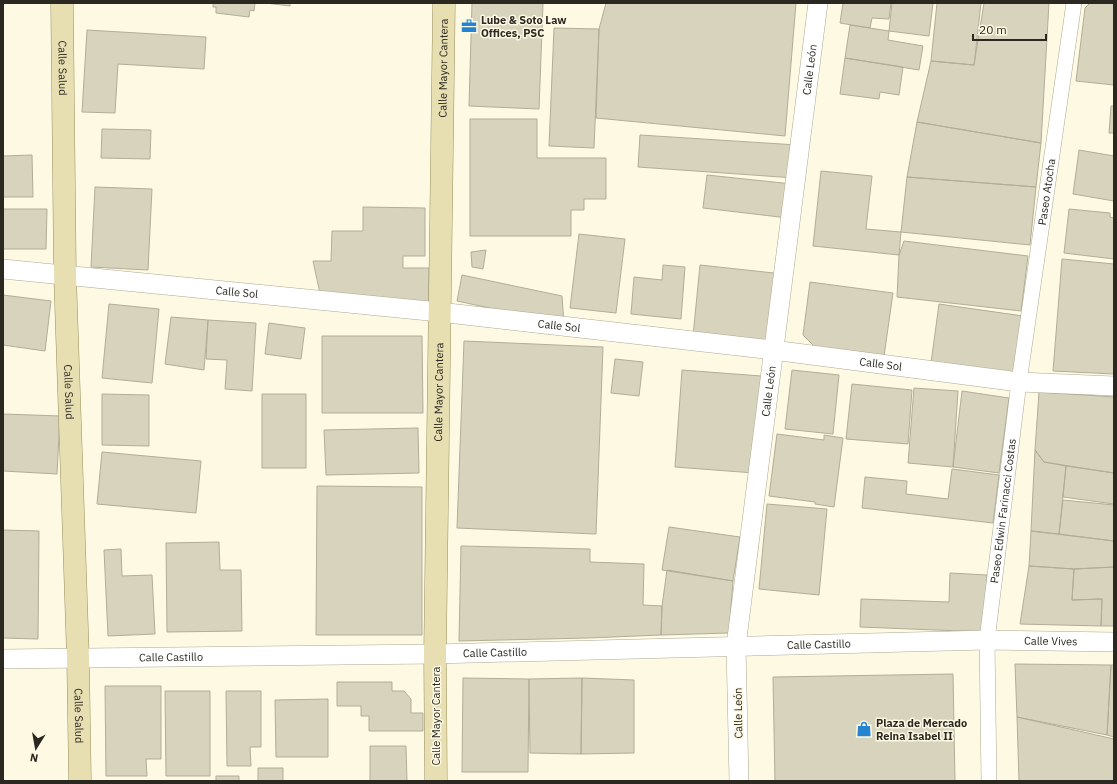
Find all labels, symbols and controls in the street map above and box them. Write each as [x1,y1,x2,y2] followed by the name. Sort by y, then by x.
[481,13,567,40] place label: Lube & Soto Law Offices, PSC
[973,16,1046,42] scale bar
[460,17,478,35] office icon: Lube & Soto Law Offices, PSC
[435,18,451,118] street label: Calle Mayor Cantera
[979,22,1007,37] text: 20 m
[55,40,70,96] street label: Calle Salud
[799,43,820,96] street label: Calle León
[1035,158,1058,226] street label: Paseo Atocha
[215,283,259,301] street label: Calle Sol
[537,316,581,335] street label: Calle Sol
[431,342,446,442] street label: Calle Mayor Cantera
[859,354,903,374] street label: Calle Sol
[61,364,77,420] street label: Calle Salud
[758,365,779,417] street label: Calle León
[987,438,1019,584] street label: Paseo Edwin Farinacci Costas
[1024,634,1078,648] street label: Calle Vives
[787,636,851,652] street label: Calle Castillo
[463,645,527,660] street label: Calle Castillo
[139,650,203,664] street label: Calle Castillo
[429,666,443,765] street label: Calle Mayor Cantera
[731,687,745,739] street label: Calle León
[71,688,86,743] street label: Calle Salud
[876,716,967,743] place label: Plaza de Mercado Reina Isabel II
[855,720,873,738] shop icon: Plaza de Mercado Reina Isabel II
[16,728,56,768] north arrow
[29,750,39,765] text: N

